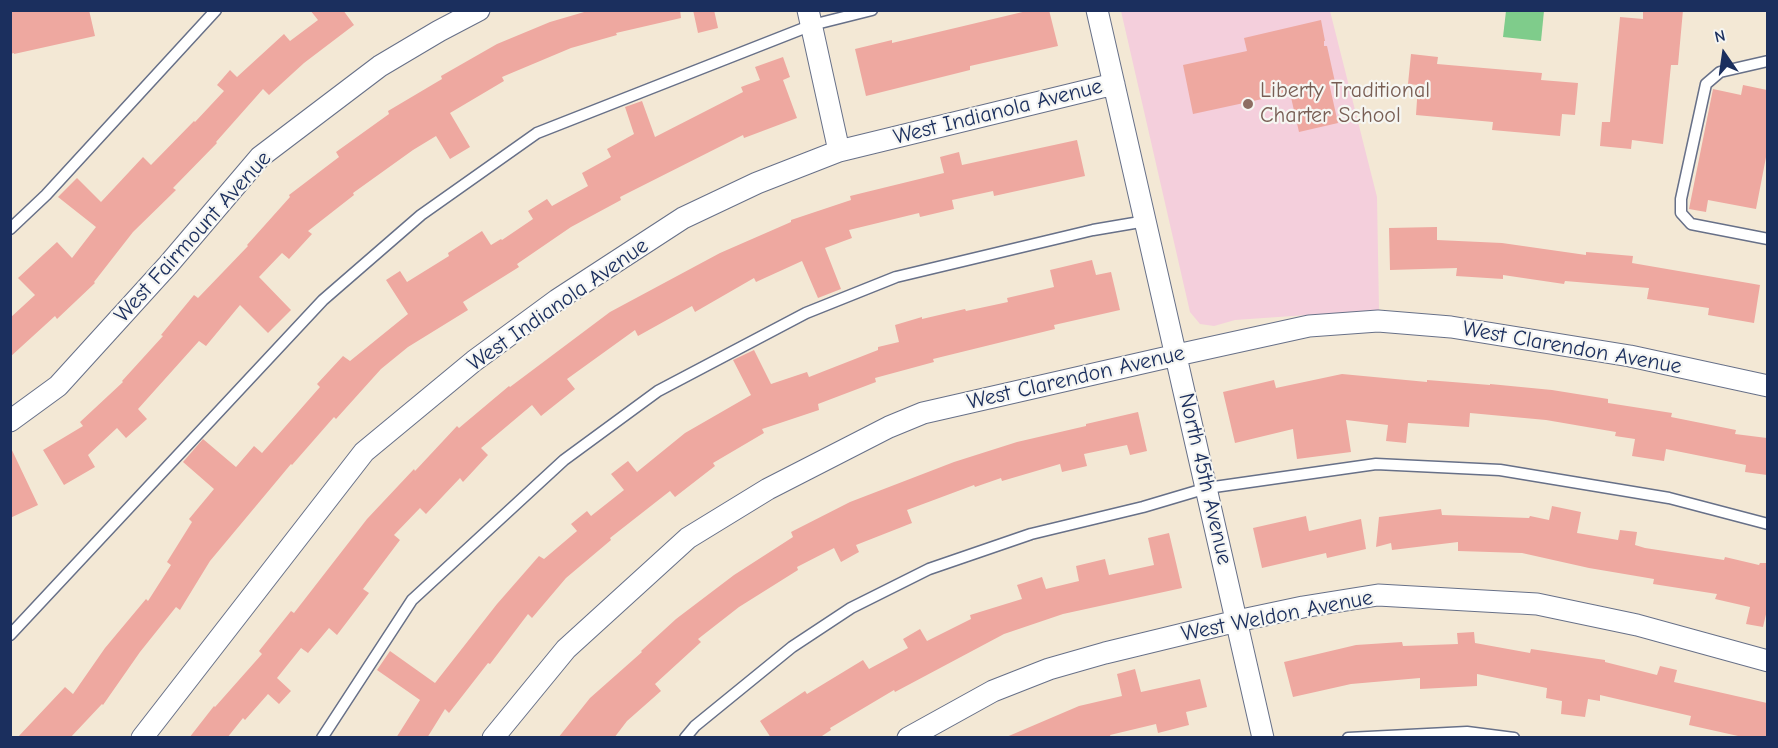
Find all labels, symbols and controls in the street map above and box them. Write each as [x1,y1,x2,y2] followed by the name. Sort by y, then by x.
[1694,24,1754,84] north arrow
[1713,27,1727,46] text: N
[891,73,1105,151] street label: West Indianola Avenue
[1260,78,1430,130] place label: Liberty Traditional Charter School
[1241,97,1255,111] marker: Liberty Traditional Charter School
[109,146,277,328] street label: West Fairmount Avenue
[463,233,653,377] street label: West Indianola Avenue
[1460,316,1684,380] street label: West Clarendon Avenue
[965,340,1187,416] street label: West Clarendon Avenue
[1172,391,1238,567] street label: North 45th Avenue
[1179,584,1375,648] street label: West Weldon Avenue

